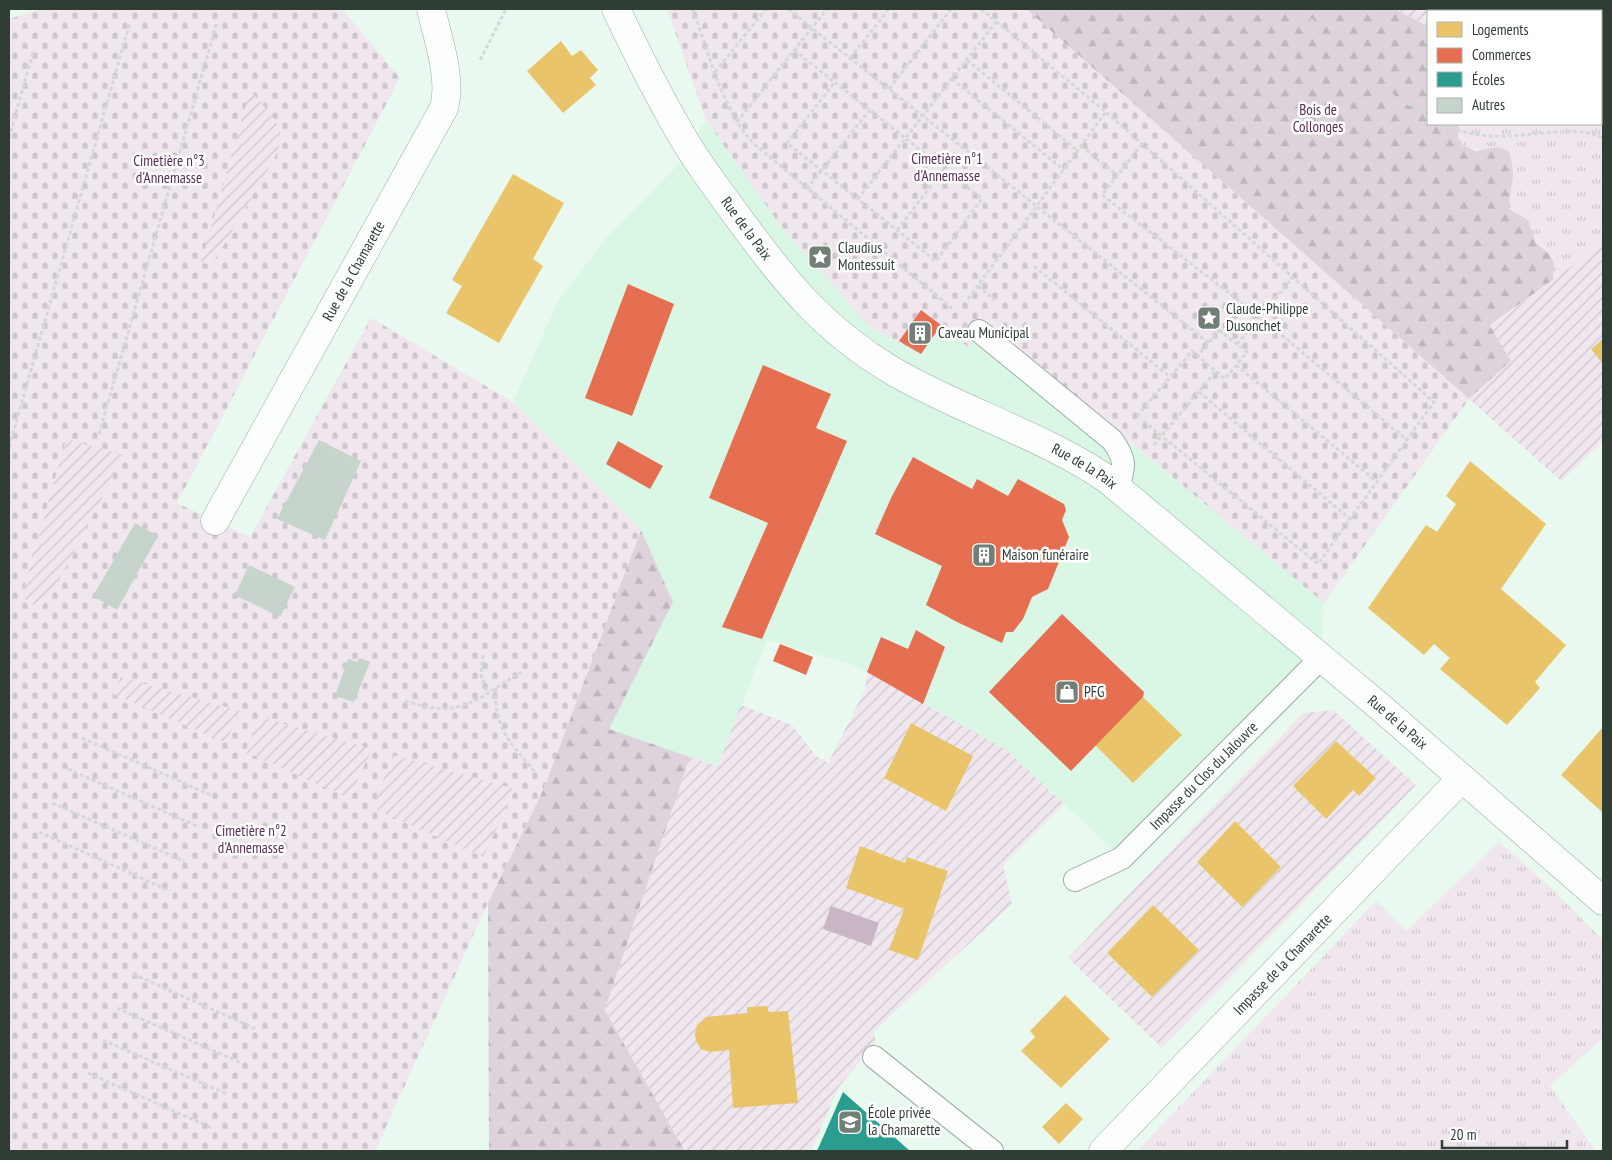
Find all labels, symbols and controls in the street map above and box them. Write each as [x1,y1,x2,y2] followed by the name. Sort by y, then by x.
[1427,10,1602,125] legend
[1472,20,1528,39] text: Logements
[1472,45,1531,64] text: Commerces
[1472,70,1505,89] text: Écoles
[1472,95,1505,114] text: Autres
[1293,100,1343,136] park label: Bois de Collonges
[911,149,983,185] park label: Cimetière n°1 d'Annemasse
[133,151,205,187] park label: Cimetière n°3 d'Annemasse
[717,193,776,264] street label: Rue de la Paix
[318,217,389,324] street label: Rue de la Chamarette
[838,238,895,274] place label: Claudius Montessuit
[807,244,833,270] place icon: Claudius Montessuit
[1226,299,1309,335] place label: Claude-Philippe Dusonchet
[1196,305,1222,331] place icon: Claude-Philippe Dusonchet
[907,320,933,346] building icon: Caveau Municipal
[938,323,1029,342] place label: Caveau Municipal
[1049,439,1122,493] street label: Rue de la Paix
[971,542,997,568] building icon: Maison funéraire
[1002,545,1089,564] place label: Maison funéraire
[1054,679,1080,705] shop icon: PFG
[1084,682,1104,701] place label: PFG
[1364,691,1432,753] street label: Rue de la Paix
[1146,717,1261,834] street label: Impasse du Clos du Jalouvre
[215,821,287,857] park label: Cimetière n°2 d'Annemasse
[1229,909,1336,1019] street label: Impasse de la Chamarette
[868,1103,941,1139] place label: École privée la Chamarette
[837,1109,863,1135] school or university icon: École privée la Chamarette
[1442,1118,1567,1150] scale bar
[1450,1125,1476,1144] text: 20 m

